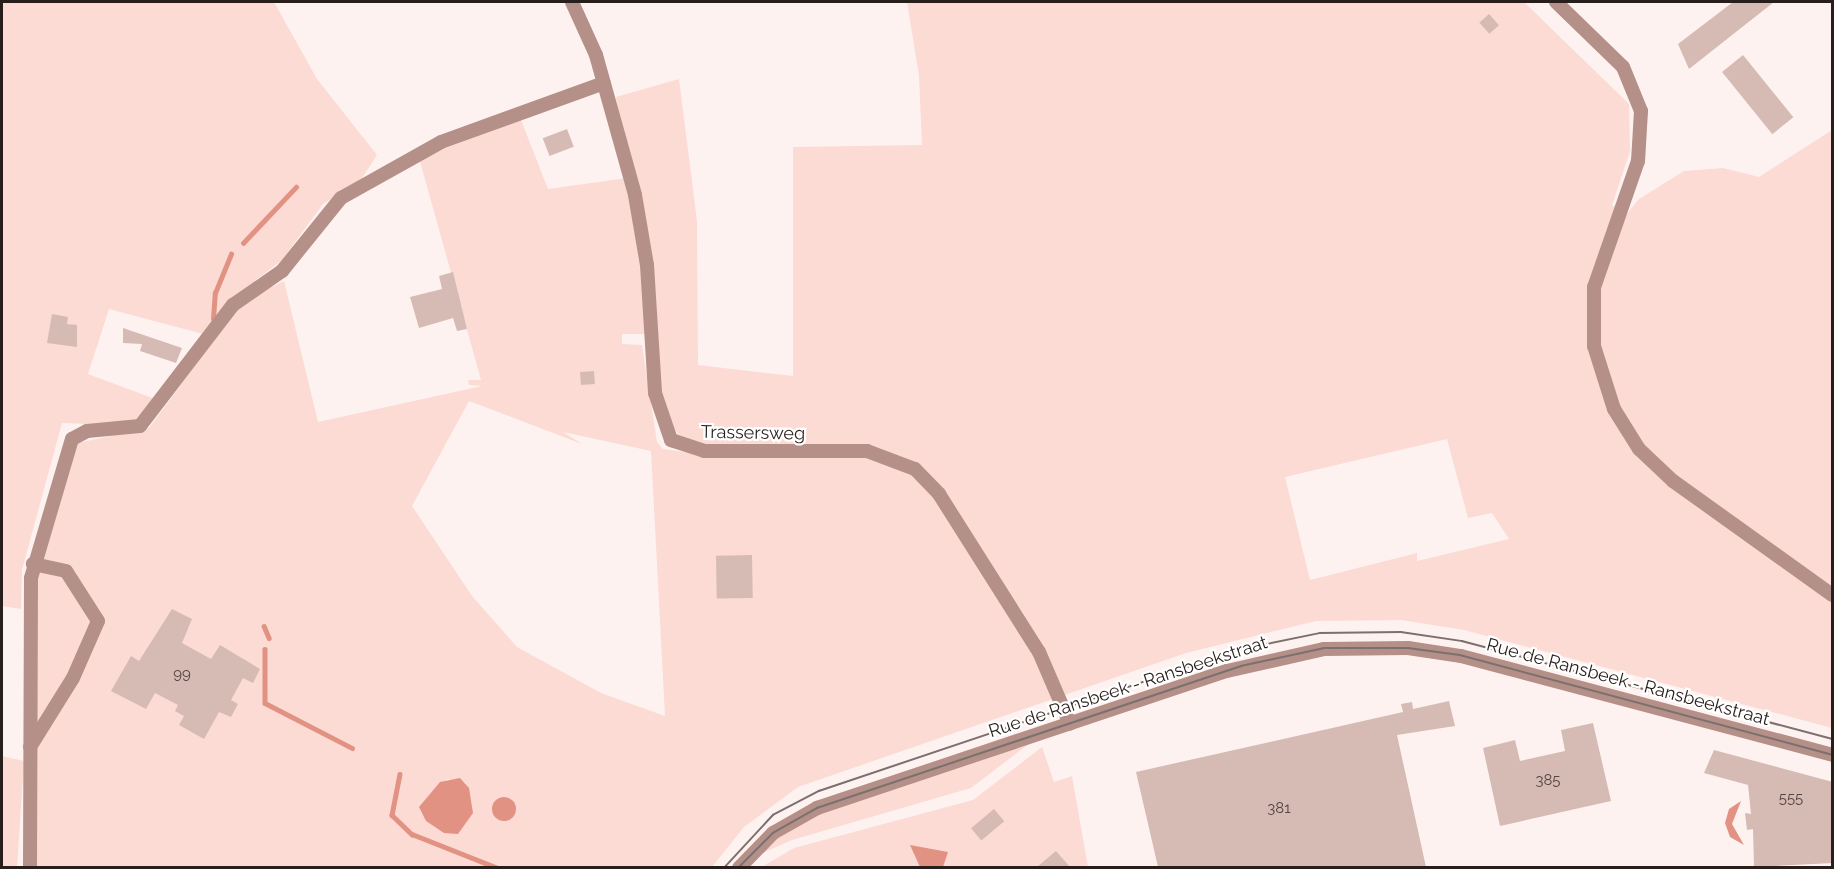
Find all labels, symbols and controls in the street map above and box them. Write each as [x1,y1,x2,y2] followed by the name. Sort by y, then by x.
[701,421,805,445] street label: Trassersweg
[986,632,1270,742] street label: Rue de Ransbeek - Ransbeekstraat
[1484,634,1772,730] street label: Rue de Ransbeek - Ransbeekstraat
[173,666,191,684] house number: 99
[1535,772,1561,790] house number: 385
[1779,790,1803,808] house number: 555
[1267,800,1291,818] house number: 381

